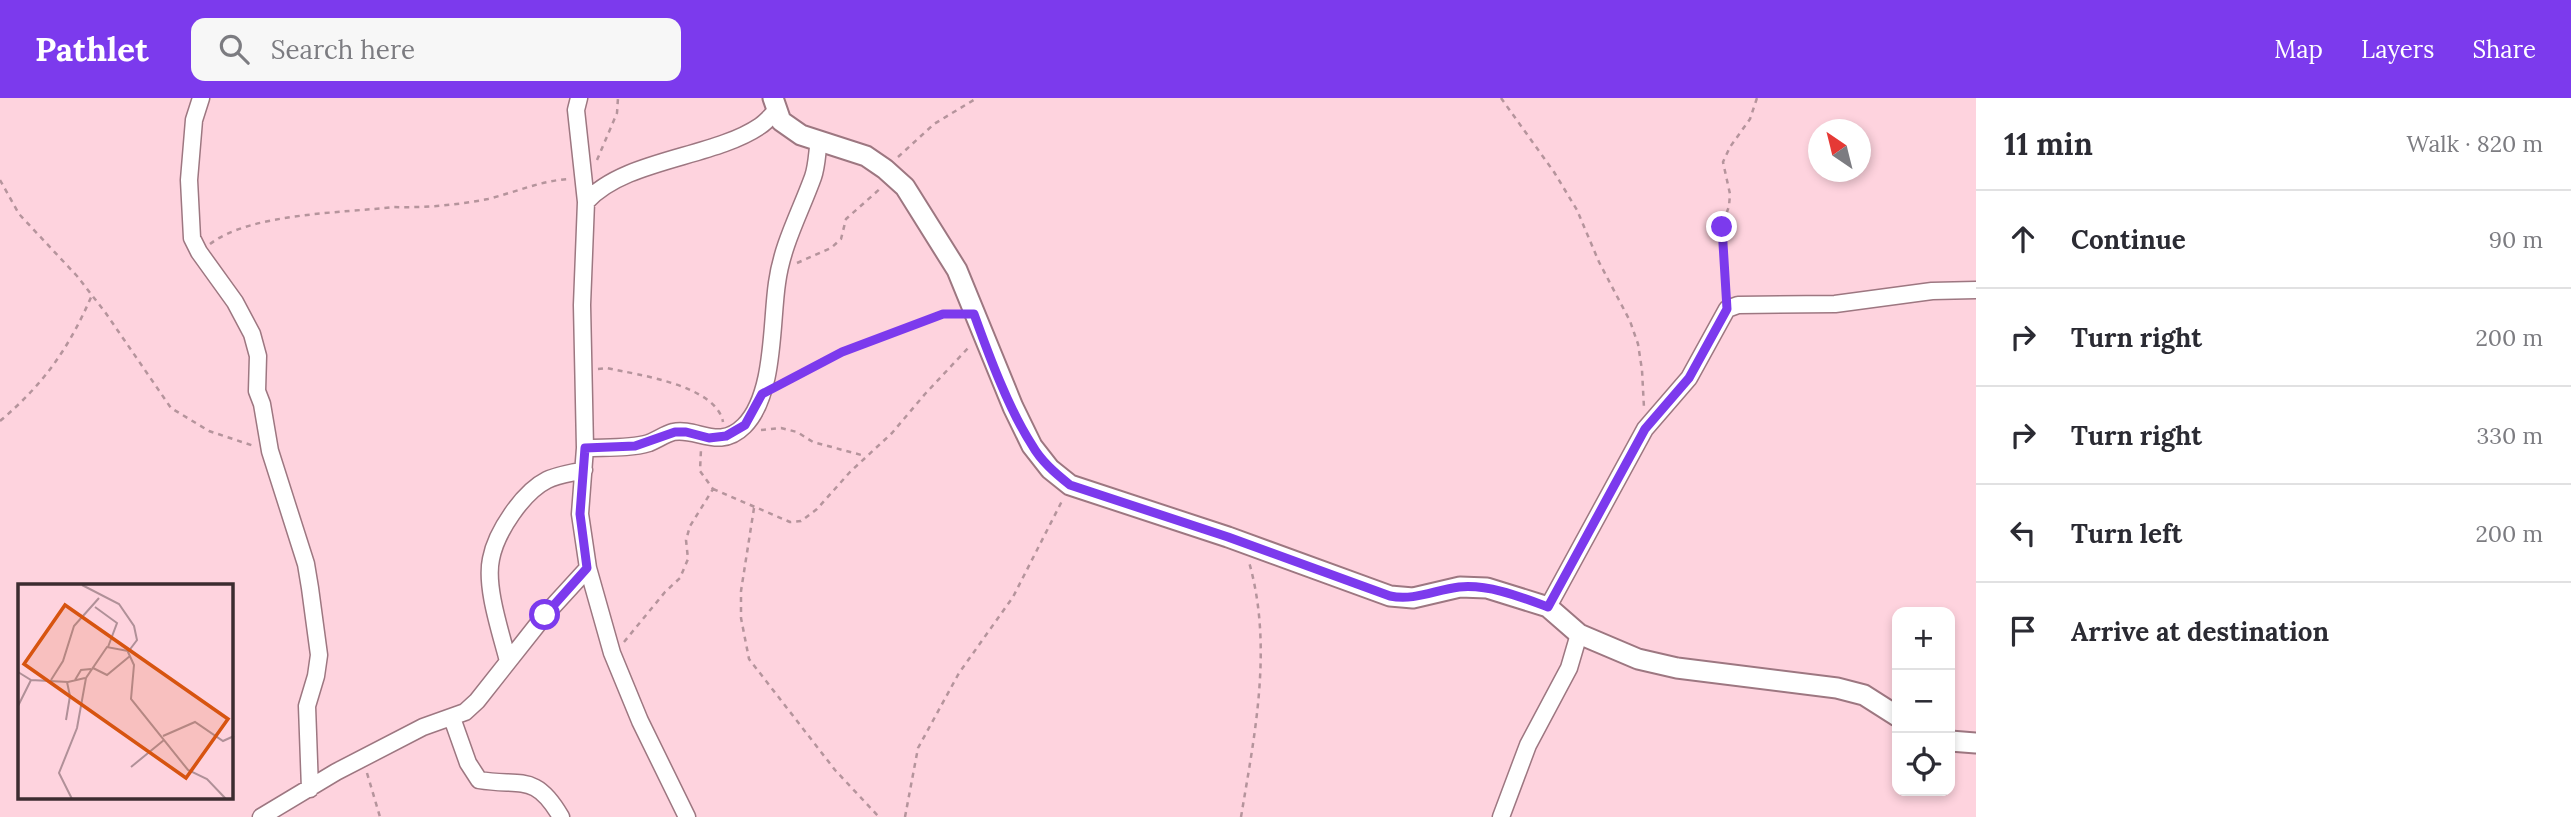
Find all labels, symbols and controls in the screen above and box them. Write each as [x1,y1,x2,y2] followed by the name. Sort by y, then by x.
[191,18,681,81] search box
[35,28,149,70] text: Pathlet
[215,30,253,68] icon: search
[271,33,415,66] text: Search here
[2274,34,2323,65] text: Map
[2361,34,2434,65] text: Layers
[2472,34,2536,65] text: Share
[1808,119,1871,182] north arrow
[2004,125,2093,163] text: 11 min
[2407,129,2543,158] text: Walk · 820 m
[1706,211,1737,242] route end
[2004,220,2042,258] icon: ahead
[2071,223,2186,256] text: Continue
[2489,225,2543,254] text: 90 m
[2004,318,2042,356] icon: right
[2071,321,2202,354] text: Turn right
[2475,323,2543,352] text: 200 m
[2004,416,2042,454] icon: right
[2071,419,2202,452] text: Turn right
[2476,421,2543,450] text: 330 m
[2004,514,2042,552] icon: left
[2071,517,2182,550] text: Turn left
[2475,519,2543,548] text: 200 m
[18,584,233,800] inset map
[529,599,560,630] route start
[1892,607,1955,796] map controls
[1892,607,1955,670] button: +
[2004,612,2042,650] icon: arrive
[2071,615,2329,648] text: Arrive at destination
[1892,670,1955,733] button: −
[1892,733,1955,796] button: locate

